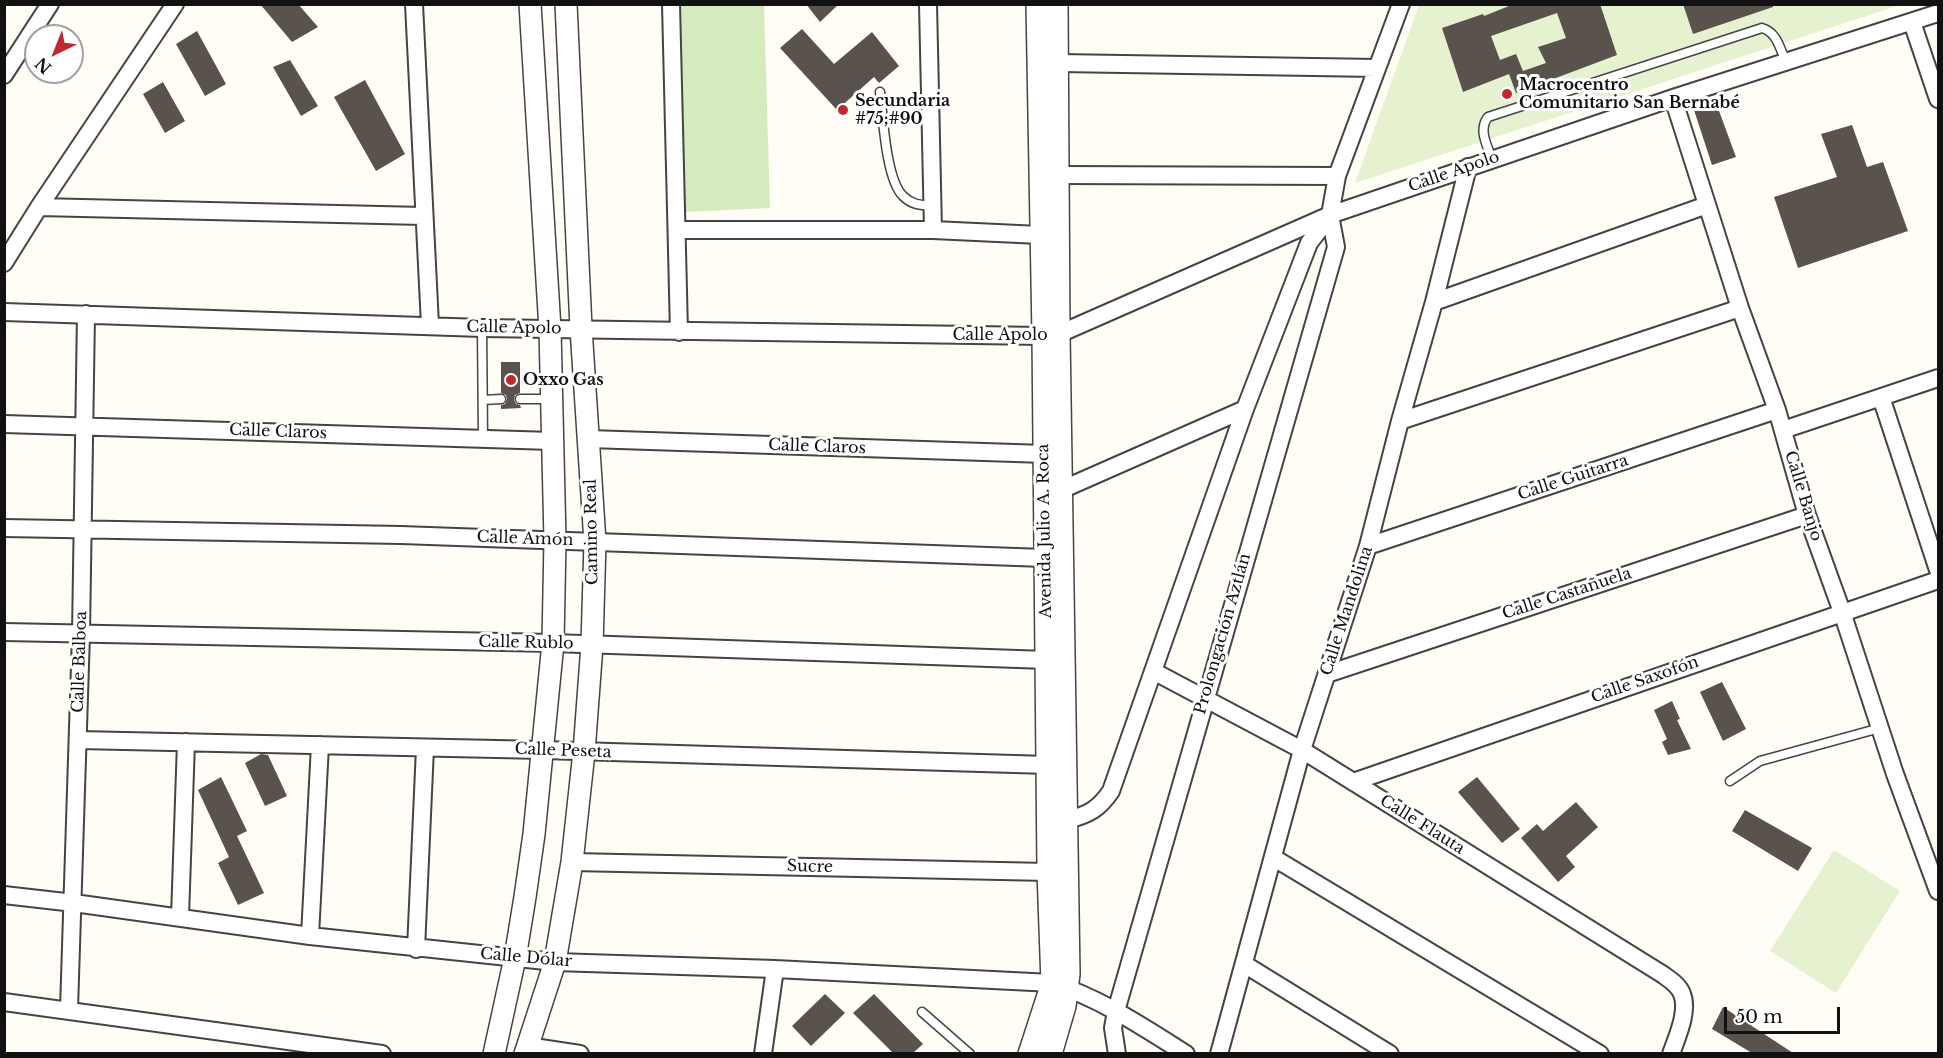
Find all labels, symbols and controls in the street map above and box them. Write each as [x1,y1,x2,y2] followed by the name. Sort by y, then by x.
[24,24,84,84] north arrow
[31,53,55,78] text: N
[1519,75,1740,113] place label: Macrocentro Comunitario San Bernabé
[1500,87,1514,101] marker: Macrocentro Comunitario San Bernabé
[855,91,950,129] place label: Secundaria #75;#90
[836,103,850,117] marker: Secundaria #75;#90
[1406,147,1502,197] street label: Calle Apolo
[466,318,562,338] street label: Calle Apolo
[952,325,1048,345] street label: Calle Apolo
[523,370,604,390] place label: Oxxo Gas
[504,373,518,387] marker: Oxxo Gas
[229,421,327,443] street label: Calle Claros
[768,436,866,458] street label: Calle Claros
[1034,444,1056,618] street label: Avenida Julio A. Roca
[1780,449,1826,543] street label: Calle Banjo
[1515,451,1631,505] street label: Calle Guitarra
[581,479,603,585] street label: Camino Real
[476,528,574,550] street label: Calle Amón
[1317,544,1377,678] street label: Calle Mandolina
[1191,551,1255,717] street label: Prolongación Aztlán
[1500,564,1634,624] street label: Calle Castañuela
[69,611,91,713] street label: Calle Balboa
[478,633,574,653] street label: Calle Rublo
[1589,653,1701,707] street label: Calle Saxofón
[514,740,612,762] street label: Calle Peseta
[1376,791,1468,859] street label: Calle Flauta
[787,857,833,877] street label: Sucre
[479,944,573,972] street label: Calle Dólar
[1727,995,1842,1033] scale bar
[1735,1006,1783,1028] text: 50 m

